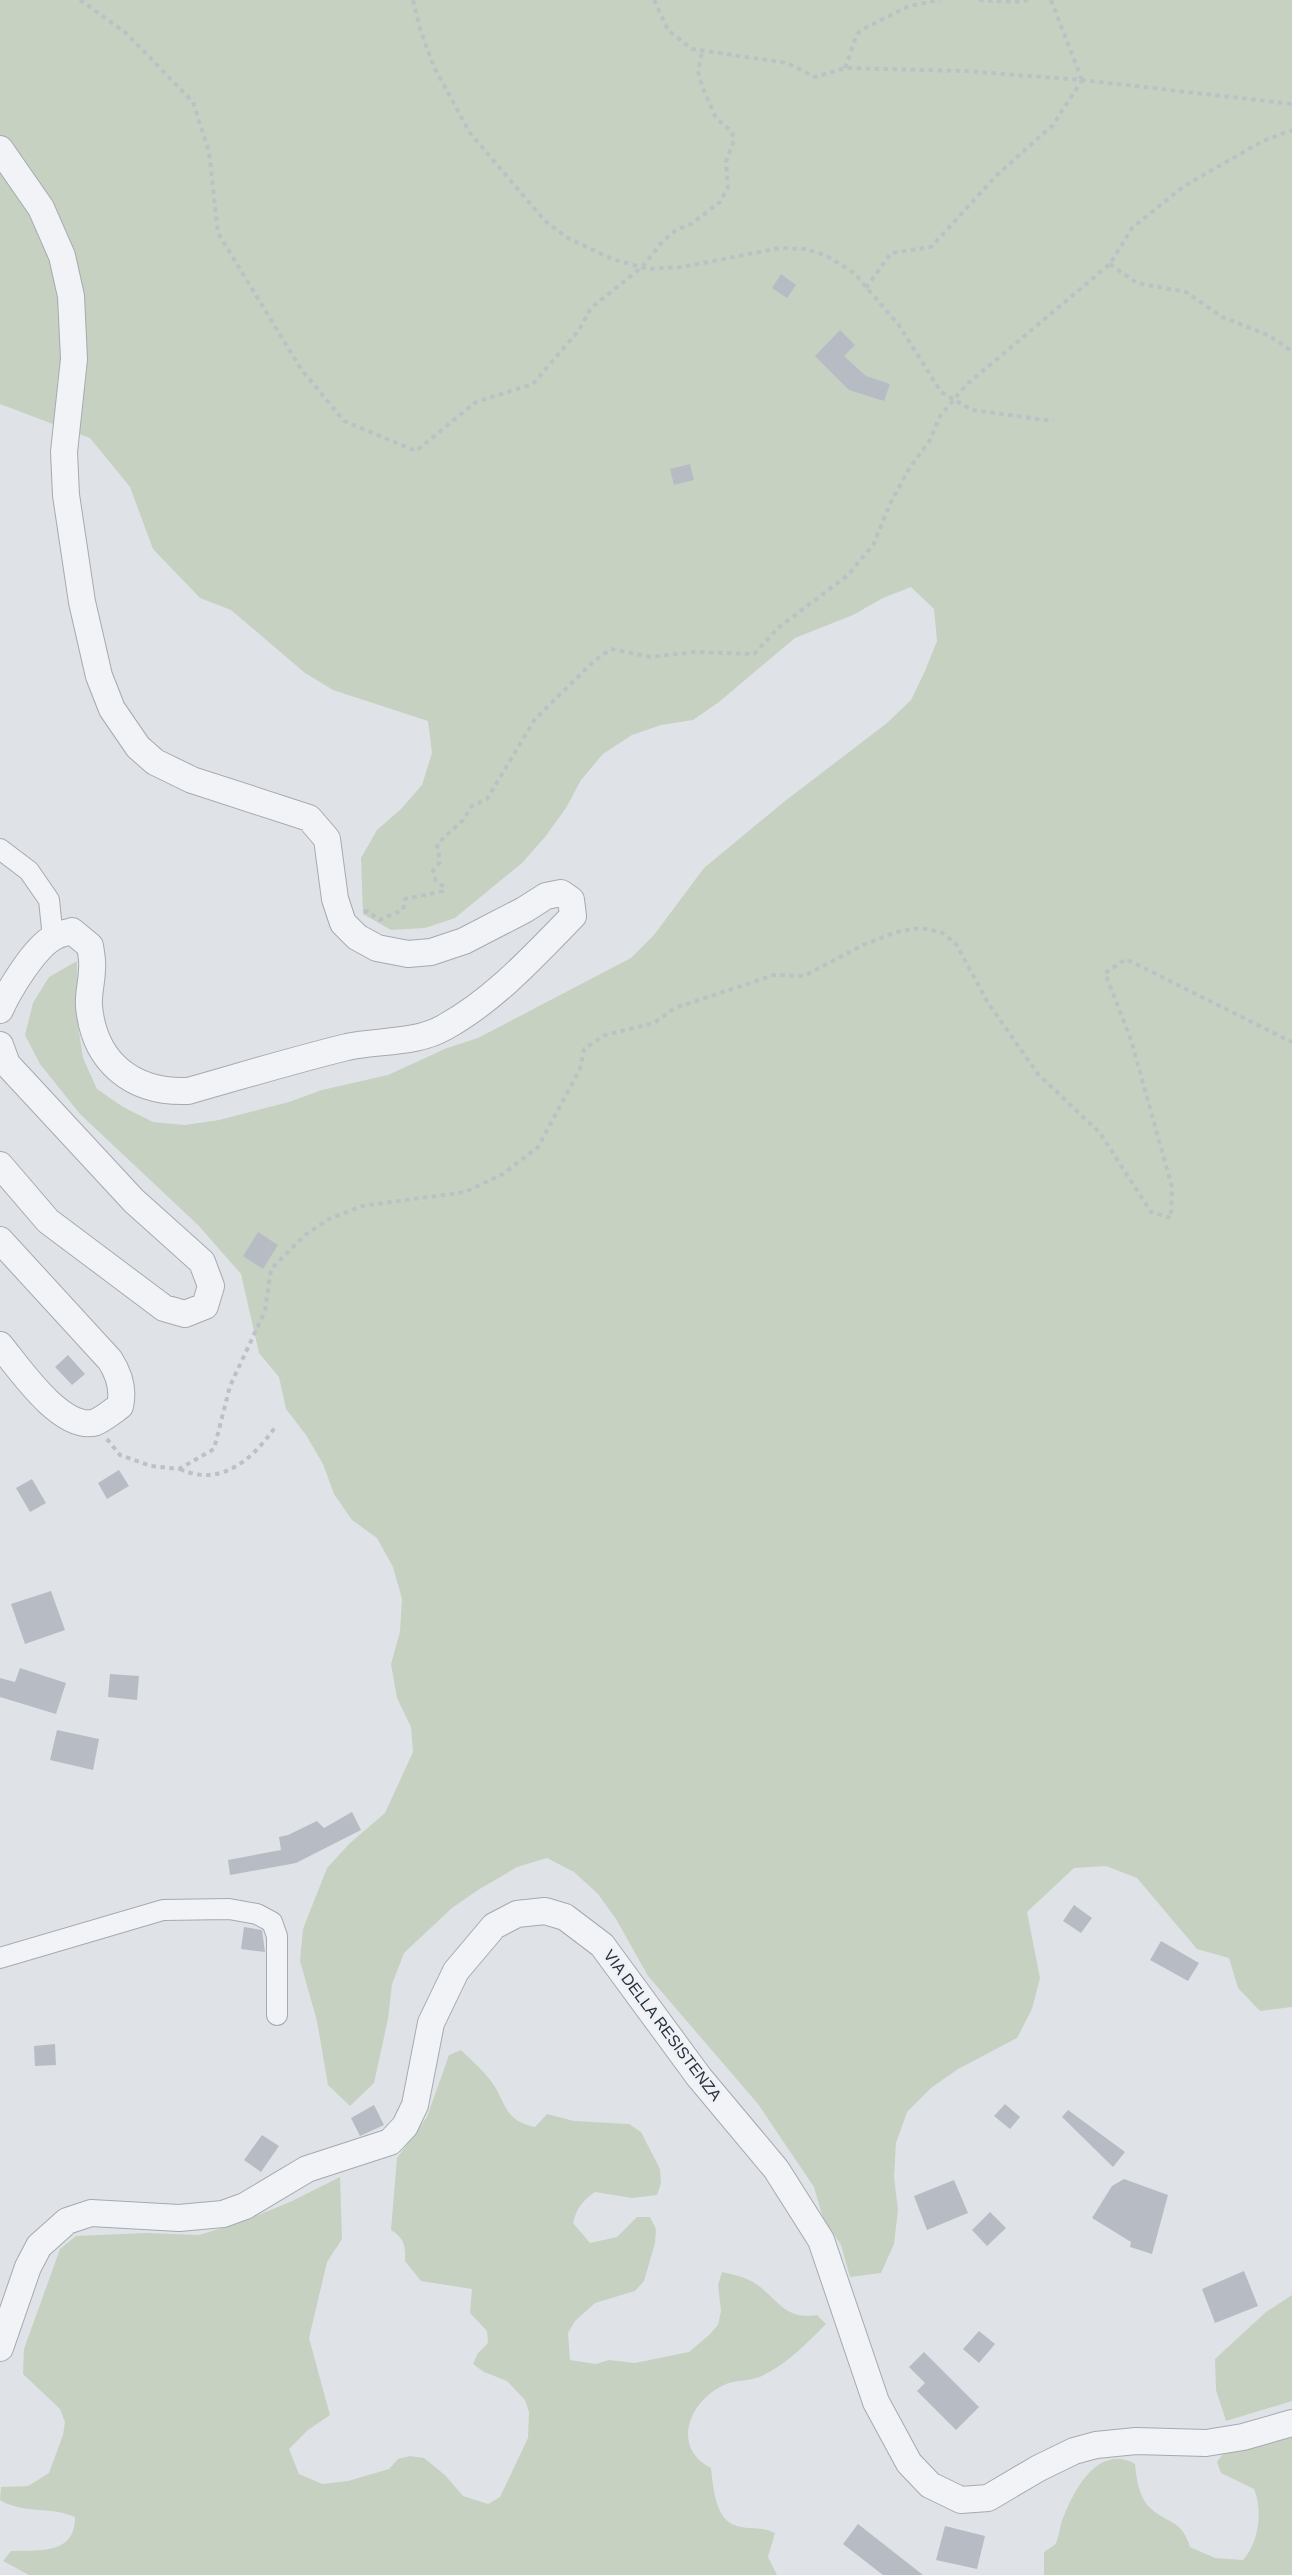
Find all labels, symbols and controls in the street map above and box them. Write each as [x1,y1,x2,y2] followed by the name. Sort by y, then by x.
[600,1947,725,2104] street label: VIA DELLA RESISTENZA

